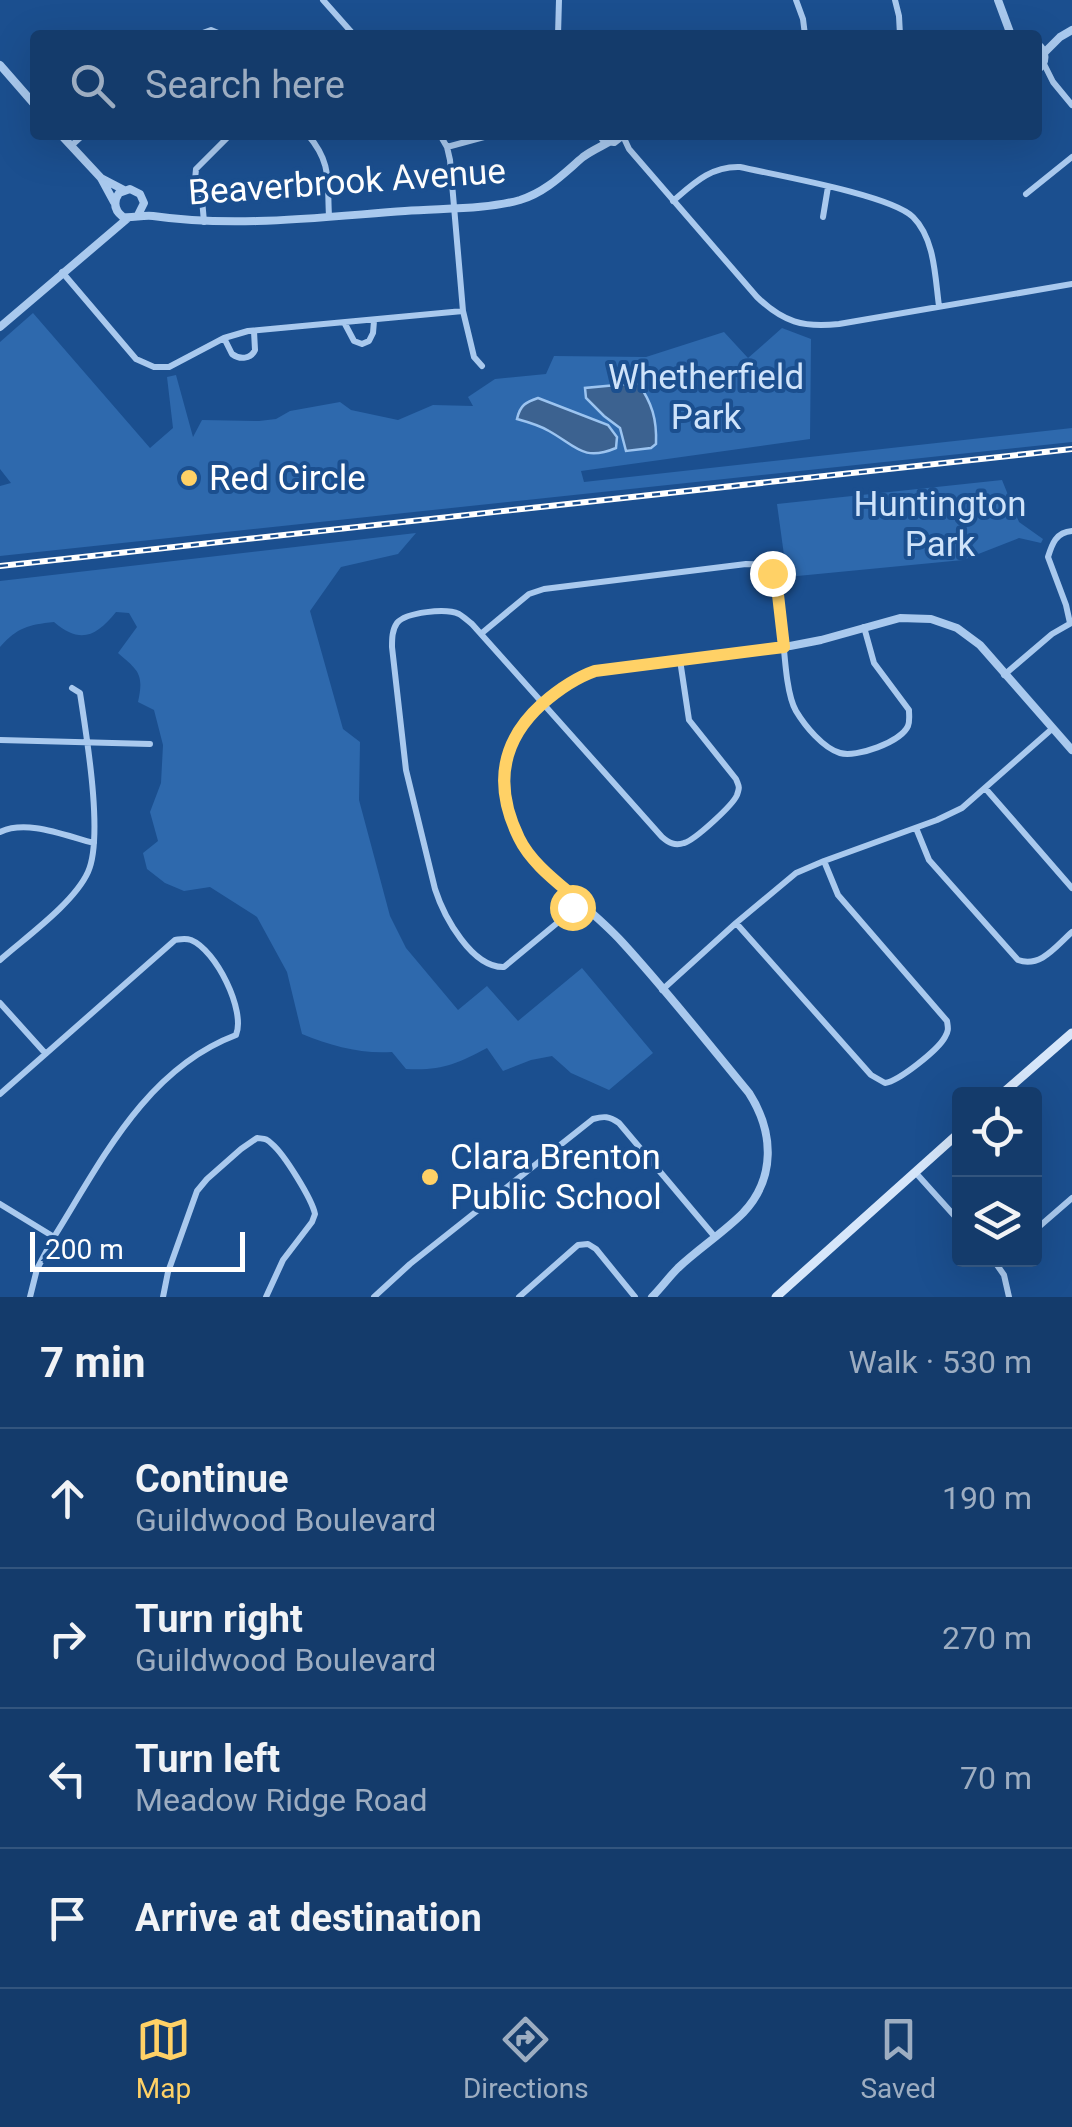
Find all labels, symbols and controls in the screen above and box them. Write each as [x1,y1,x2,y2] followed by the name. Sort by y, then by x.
[30,30,1042,140] search box
[65,58,120,113] icon: search
[145,63,345,107] text: Search here
[187,150,507,214] street label: Beaverbrook Avenue
[608,357,804,438] park label: Whetherfield Park
[209,458,366,499] place label: Red Circle
[178,467,200,489] marker: Red Circle
[854,484,1026,565] park label: Huntington Park
[750,551,796,597] route end
[550,885,596,931] route start
[952,1087,1042,1267] map controls
[952,1087,1042,1177] button: locate
[450,1137,662,1218] place label: Clara Brenton Public School
[419,1166,441,1188] marker: Clara Brenton Public School
[952,1177,1042,1267] button: layers
[30,1227,245,1272] scale bar
[45,1233,124,1266] text: 200 m
[40,1338,146,1387] text: 7 min
[849,1343,1032,1381] text: Walk · 530 m
[135,1457,289,1501] text: Continue
[40,1471,95,1526] icon: ahead
[942,1479,1032,1517] text: 190 m
[135,1501,436,1539] text: Guildwood Boulevard
[135,1597,303,1641] text: Turn right
[40,1611,95,1666] icon: right
[942,1619,1032,1657] text: 270 m
[135,1641,436,1679] text: Guildwood Boulevard
[135,1737,280,1781] text: Turn left
[40,1751,95,1806] icon: left
[960,1759,1032,1797] text: 70 m
[135,1781,427,1819] text: Meadow Ridge Road
[40,1891,95,1946] icon: arrive
[135,1896,482,1940] text: Arrive at destination
[136,2012,191,2105] tab: Map
[463,2012,589,2105] tab: Directions
[860,2012,936,2105] tab: Saved

